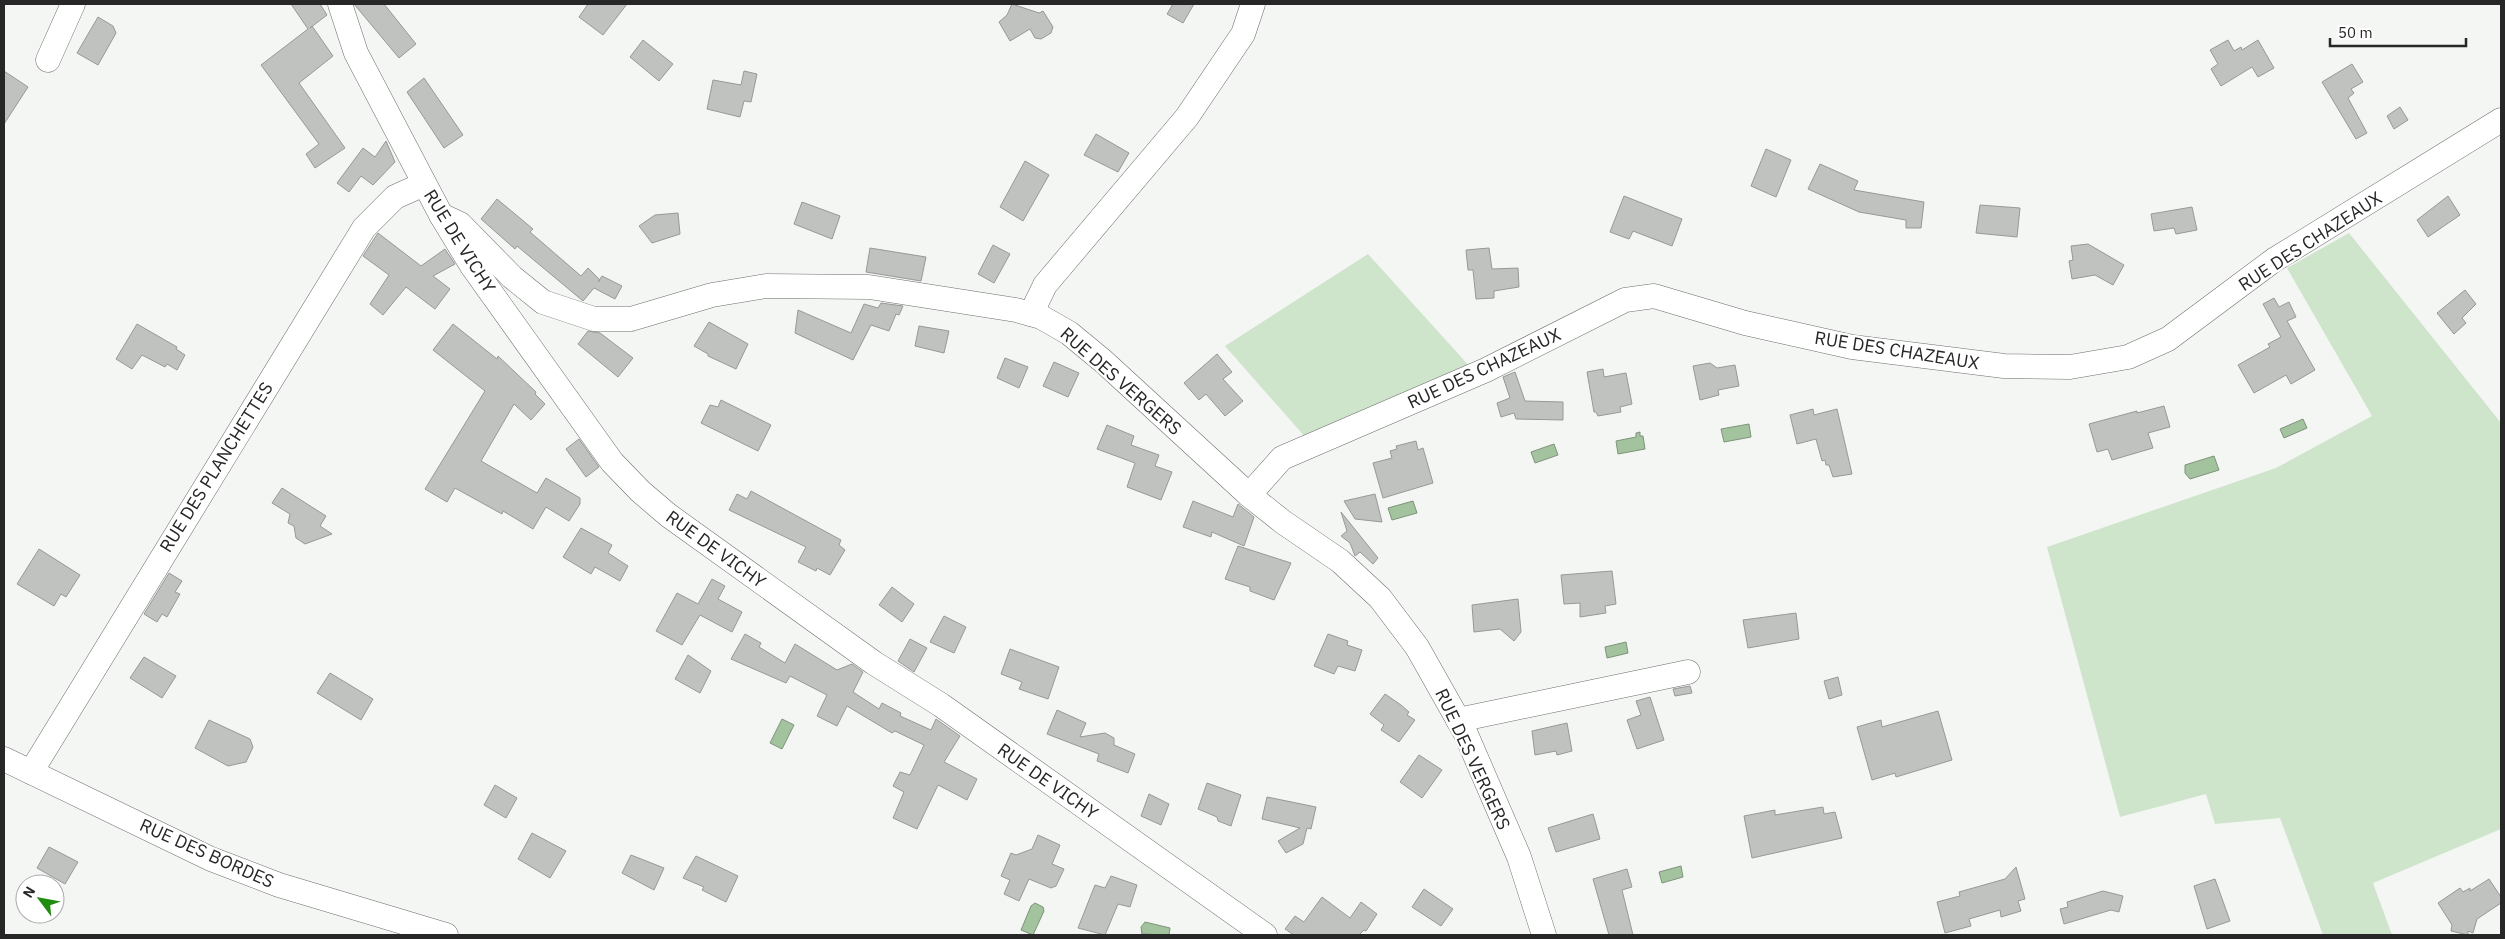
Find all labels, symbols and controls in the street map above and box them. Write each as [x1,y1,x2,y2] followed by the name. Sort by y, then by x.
[2330,15,2466,47] scale bar
[2338,23,2373,42] text: 50 m
[419,185,501,297] street label: RUE DE VICHY
[2234,186,2386,296] street label: RUE DES CHAZEAUX
[1056,322,1186,440] street label: RUE DES VERGERS
[1404,322,1564,414] street label: RUE DES CHAZEAUX
[1813,326,1981,374] street label: RUE DES CHAZEAUX
[154,378,278,556] street label: RUE DES PLANCHETTES
[662,505,771,593] street label: RUE DE VICHY
[1430,685,1516,833] street label: RUE DES VERGERS
[993,738,1103,824] street label: RUE DE VICHY
[136,813,278,893] street label: RUE DES BORDES
[15,874,65,924] north arrow
[19,883,39,901] text: N

